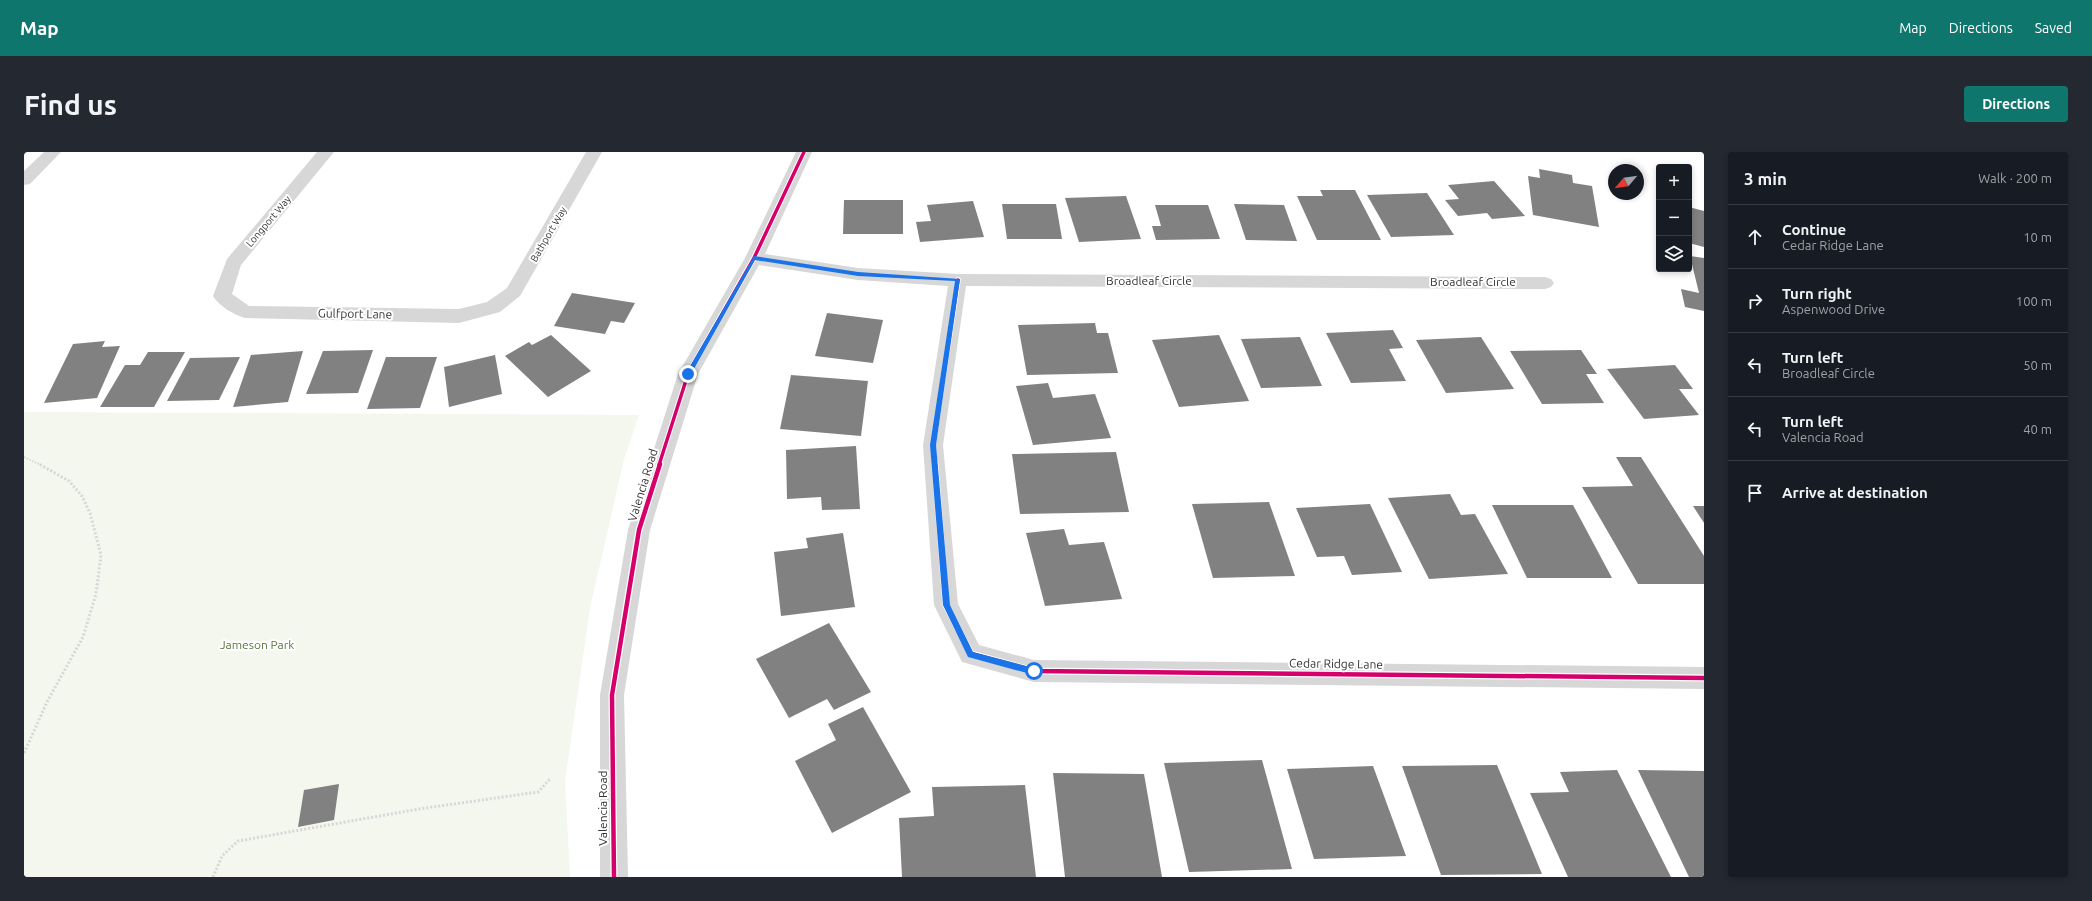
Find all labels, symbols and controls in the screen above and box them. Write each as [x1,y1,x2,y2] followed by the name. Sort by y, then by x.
[20,17,59,39] text: Map
[1899,20,1927,36] text: Map
[1949,20,2013,36] text: Directions
[2035,20,2072,36] text: Saved
[1964,86,2068,122] button: Directions
[24,89,117,120] text: Find us
[1608,164,1644,200] north arrow
[1656,164,1692,272] map controls
[1656,164,1692,200] button: +
[1744,169,1787,188] text: 3 min
[1978,171,2052,185] text: Walk · 200 m
[244,193,293,249] street label: Longport Way
[1656,200,1692,236] button: −
[528,205,569,264] street label: Bathport Way
[1782,221,1846,238] text: Continue
[1744,226,1766,248] icon: ahead
[2023,230,2052,244] text: 10 m
[1656,236,1692,272] button: layers
[1782,238,1884,252] text: Cedar Ridge Lane
[1106,274,1192,287] street label: Broadleaf Circle
[1430,275,1516,288] street label: Broadleaf Circle
[1782,285,1852,302] text: Turn right
[1744,290,1766,312] icon: right
[2016,294,2052,308] text: 100 m
[1782,302,1885,316] text: Aspenwood Drive
[318,306,392,321] street label: Gulfport Lane
[1782,349,1843,366] text: Turn left
[1744,354,1766,376] icon: left
[2023,358,2052,372] text: 50 m
[679,365,697,383] route end
[1782,366,1875,380] text: Broadleaf Circle
[1782,413,1843,430] text: Turn left
[1744,418,1766,440] icon: left
[2023,422,2052,436] text: 40 m
[1782,430,1864,444] text: Valencia Road
[625,447,660,523] street label: Valencia Road
[1744,482,1766,504] icon: arrive
[1782,484,1928,501] text: Arrive at destination
[220,638,294,651] park label: Jameson Park
[1289,656,1383,671] street label: Cedar Ridge Lane
[1025,662,1043,680] route start
[596,770,609,846] street label: Valencia Road

